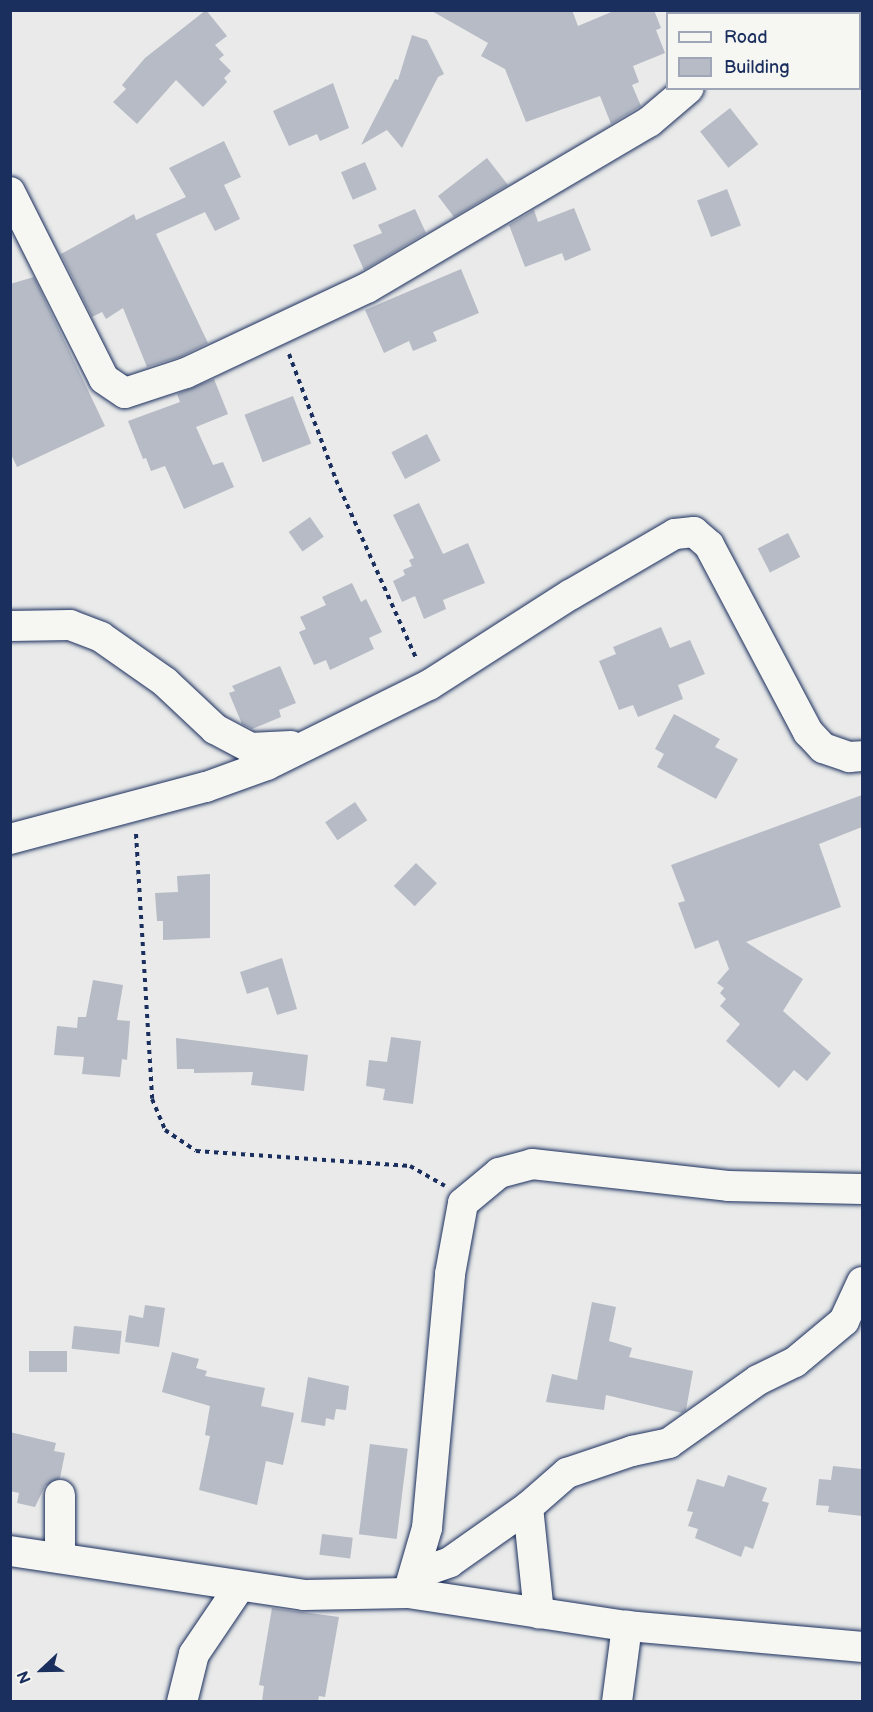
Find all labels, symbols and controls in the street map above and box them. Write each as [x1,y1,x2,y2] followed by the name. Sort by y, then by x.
[666,12,861,90] legend
[724,27,768,48] text: Road
[724,57,790,78] text: Building
[12,1640,72,1700] north arrow
[14,1668,36,1686] text: N

